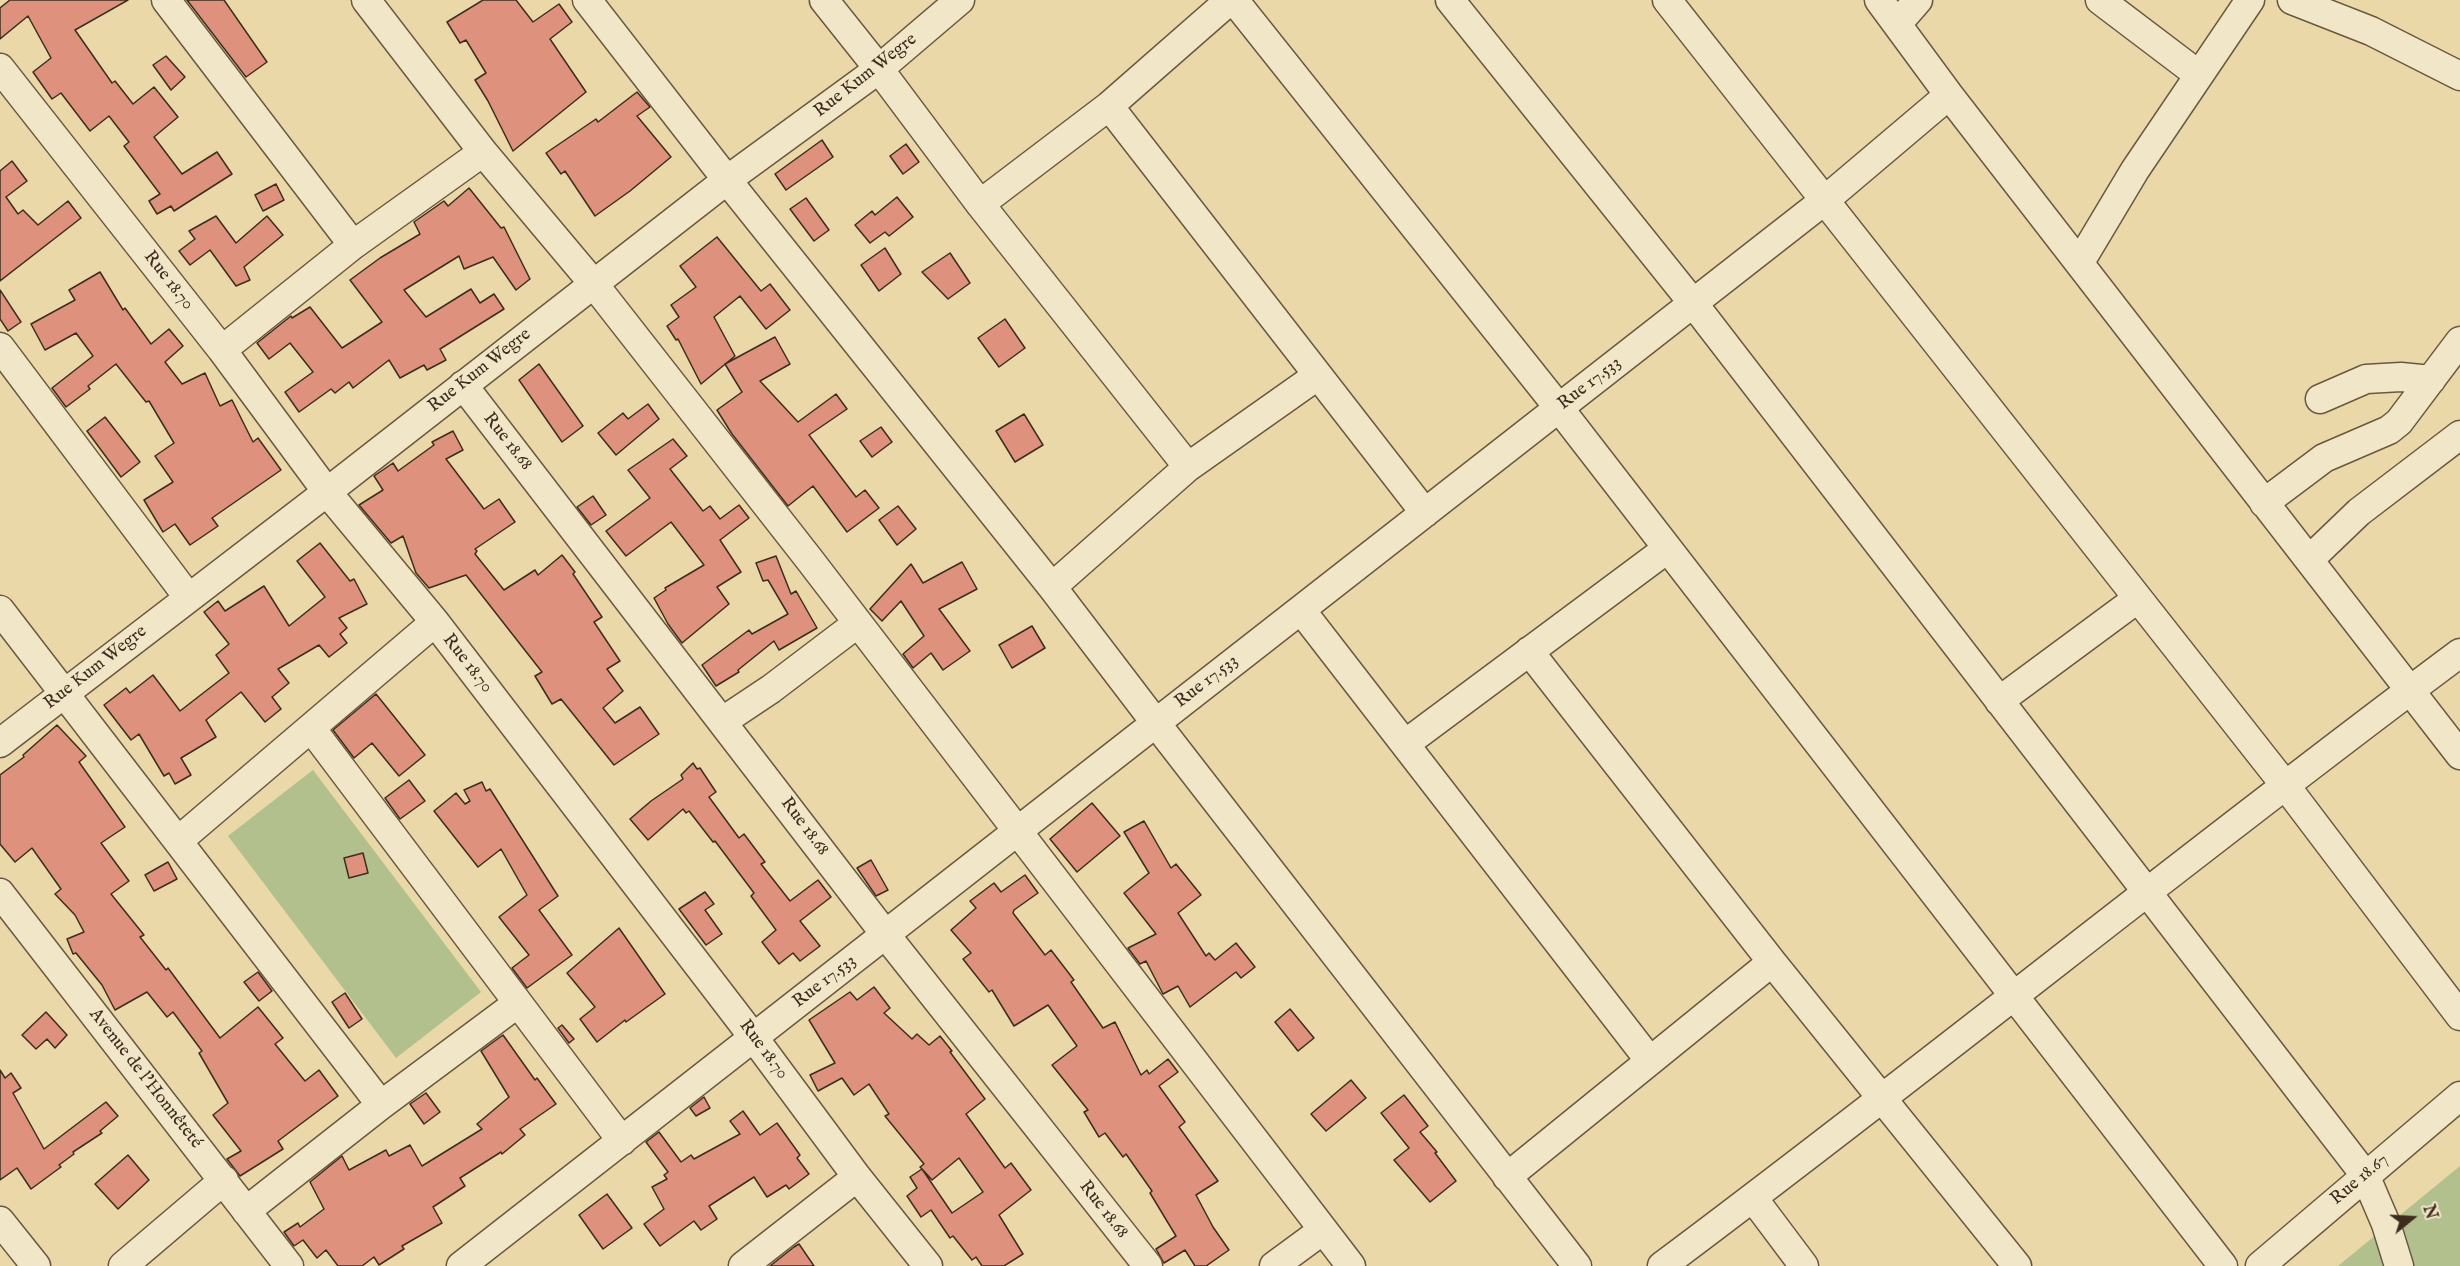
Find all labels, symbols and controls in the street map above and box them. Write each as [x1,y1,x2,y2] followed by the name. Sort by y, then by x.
[810,29,922,123] street label: Rue Kum Wegre
[138,247,198,315] street label: Rue 18.70
[424,324,536,418] street label: Rue Kum Wegre
[1554,353,1626,415] street label: Rue 17.533
[478,409,536,475] street label: Rue 18.68
[40,621,152,715] street label: Rue Kum Wegre
[437,630,497,698] street label: Rue 18.70
[1171,651,1243,713] street label: Rue 17.533
[775,794,833,860] street label: Rue 18.68
[789,951,861,1013] street label: Rue 17.533
[84,1005,206,1153] street label: Avenue de l'Honnêteté
[734,1016,792,1084] street label: Rue 18.70
[2327,1150,2393,1210] street label: Rue 18.67
[1074,1177,1132,1243] street label: Rue 18.68
[2382,1188,2442,1248] north arrow
[2417,1203,2441,1222] text: N

